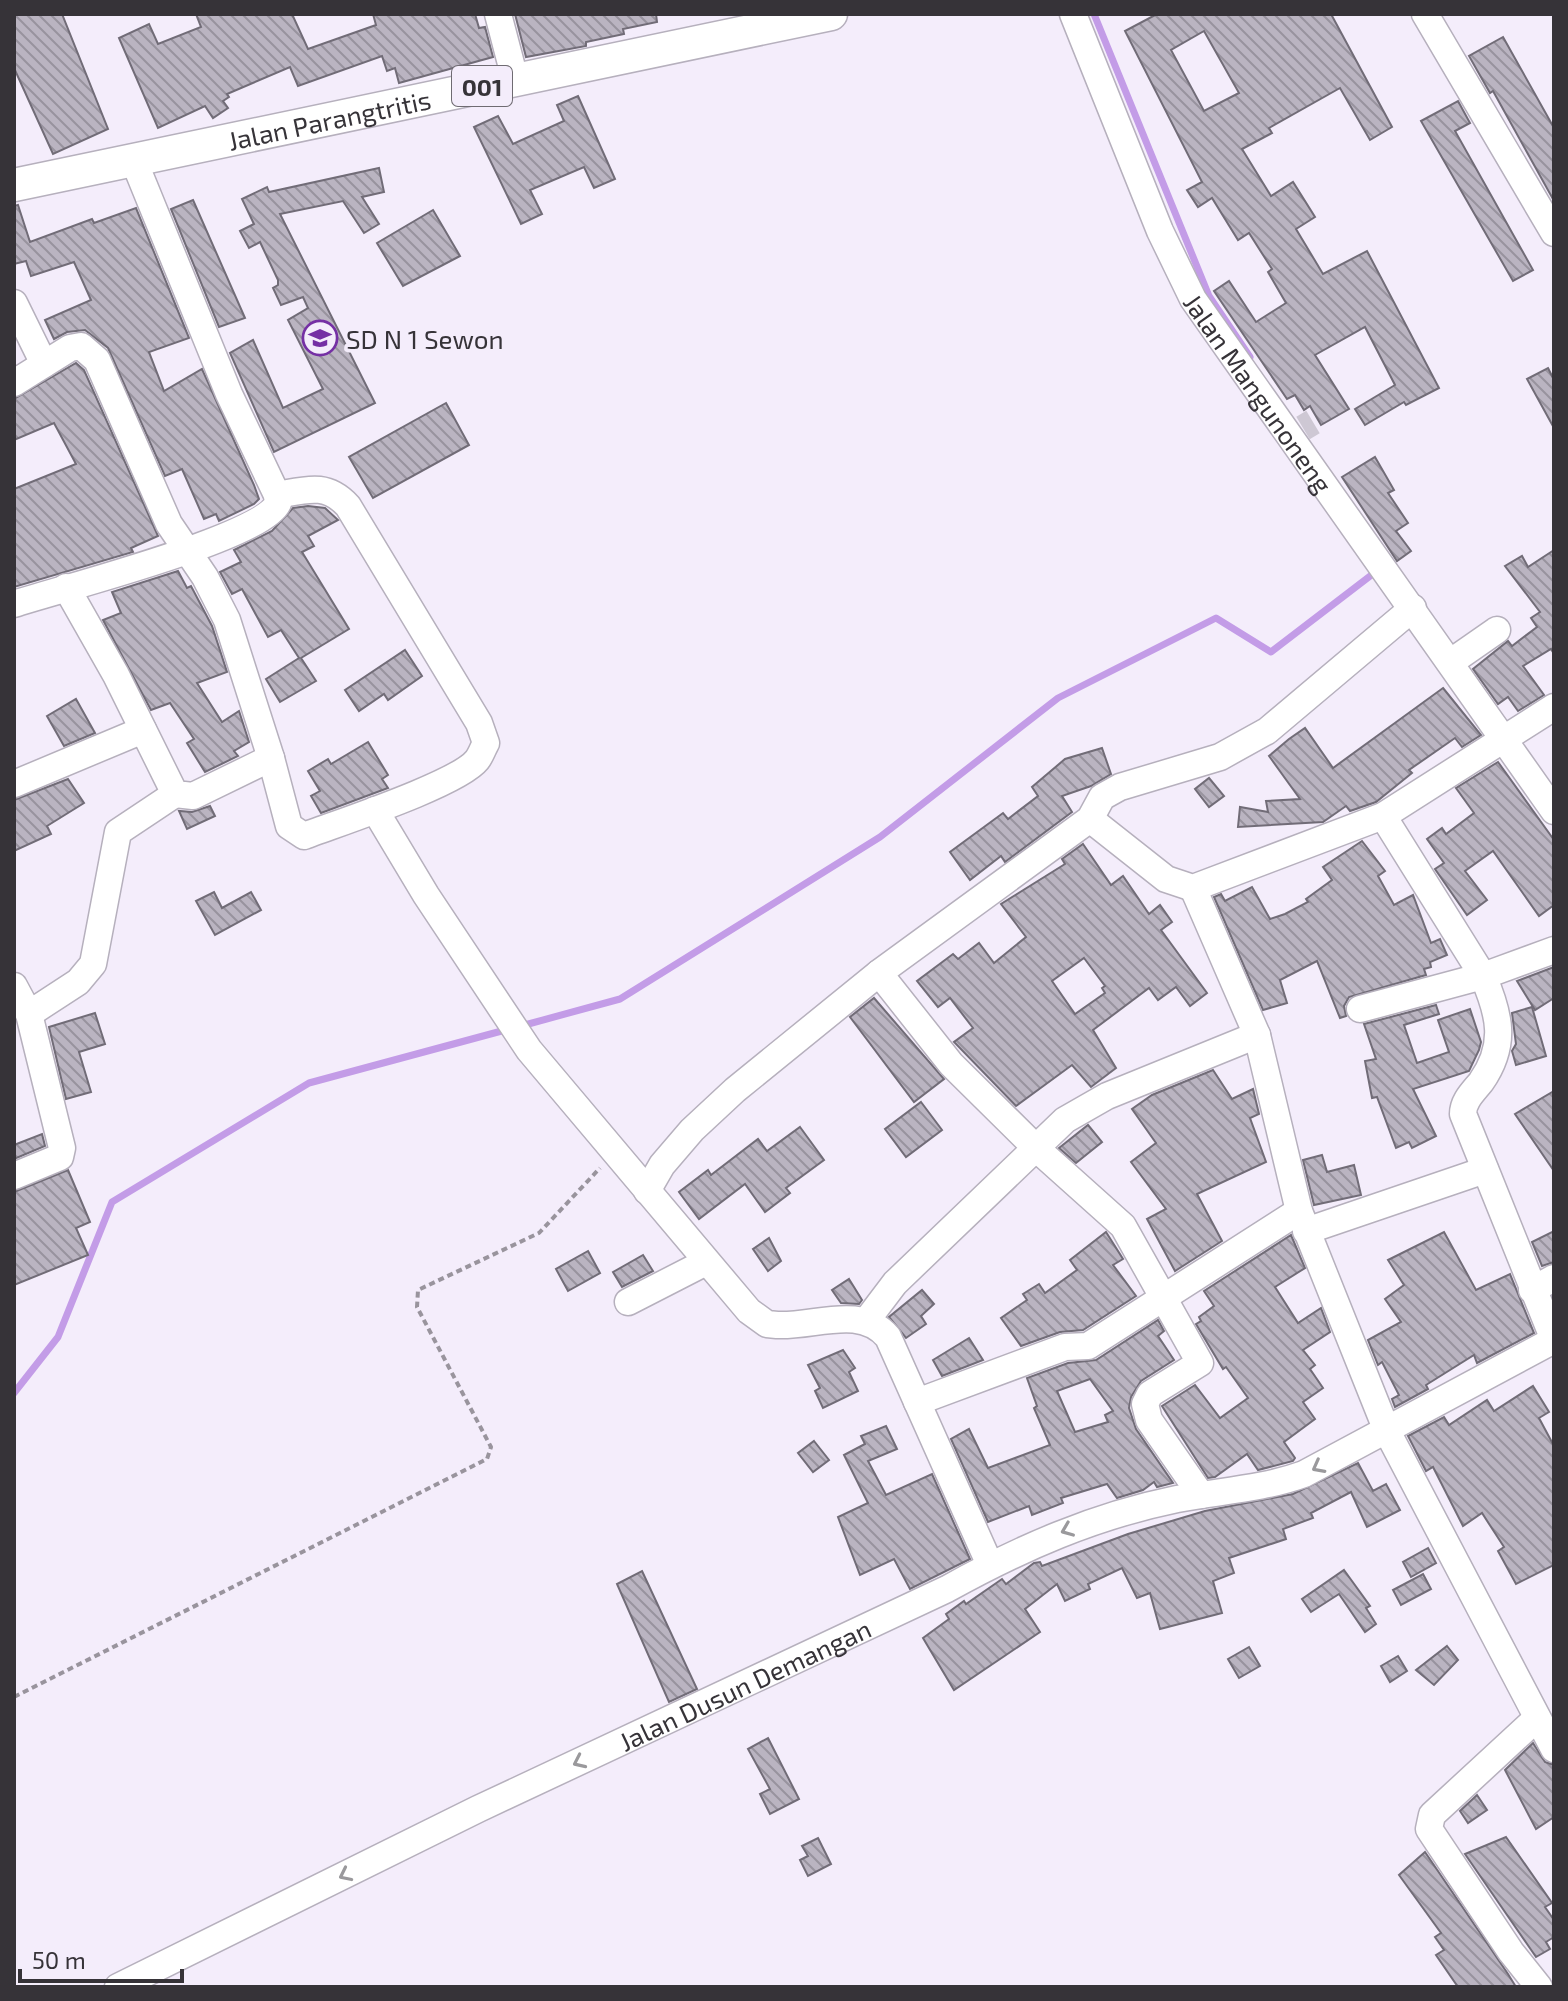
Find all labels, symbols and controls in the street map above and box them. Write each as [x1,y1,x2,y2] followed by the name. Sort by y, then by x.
[452,66,512,106] road number: 001
[225,83,433,155] street label: Jalan Parangtritis
[1178,287,1340,498] street label: Jalan Mangunoneng
[301,319,339,357] school or university icon: SD N 1 Sewon
[346,323,504,354] place label: SD N 1 Sewon
[1312,1457,1327,1473] one-way arrow
[1061,1521,1075,1537] one-way arrow
[614,1612,875,1756] street label: Jalan Dusun Demangan
[573,1752,588,1768] one-way arrow
[339,1865,354,1881] one-way arrow
[20,1933,182,1983] scale bar
[32,1945,86,1974] text: 50 m

